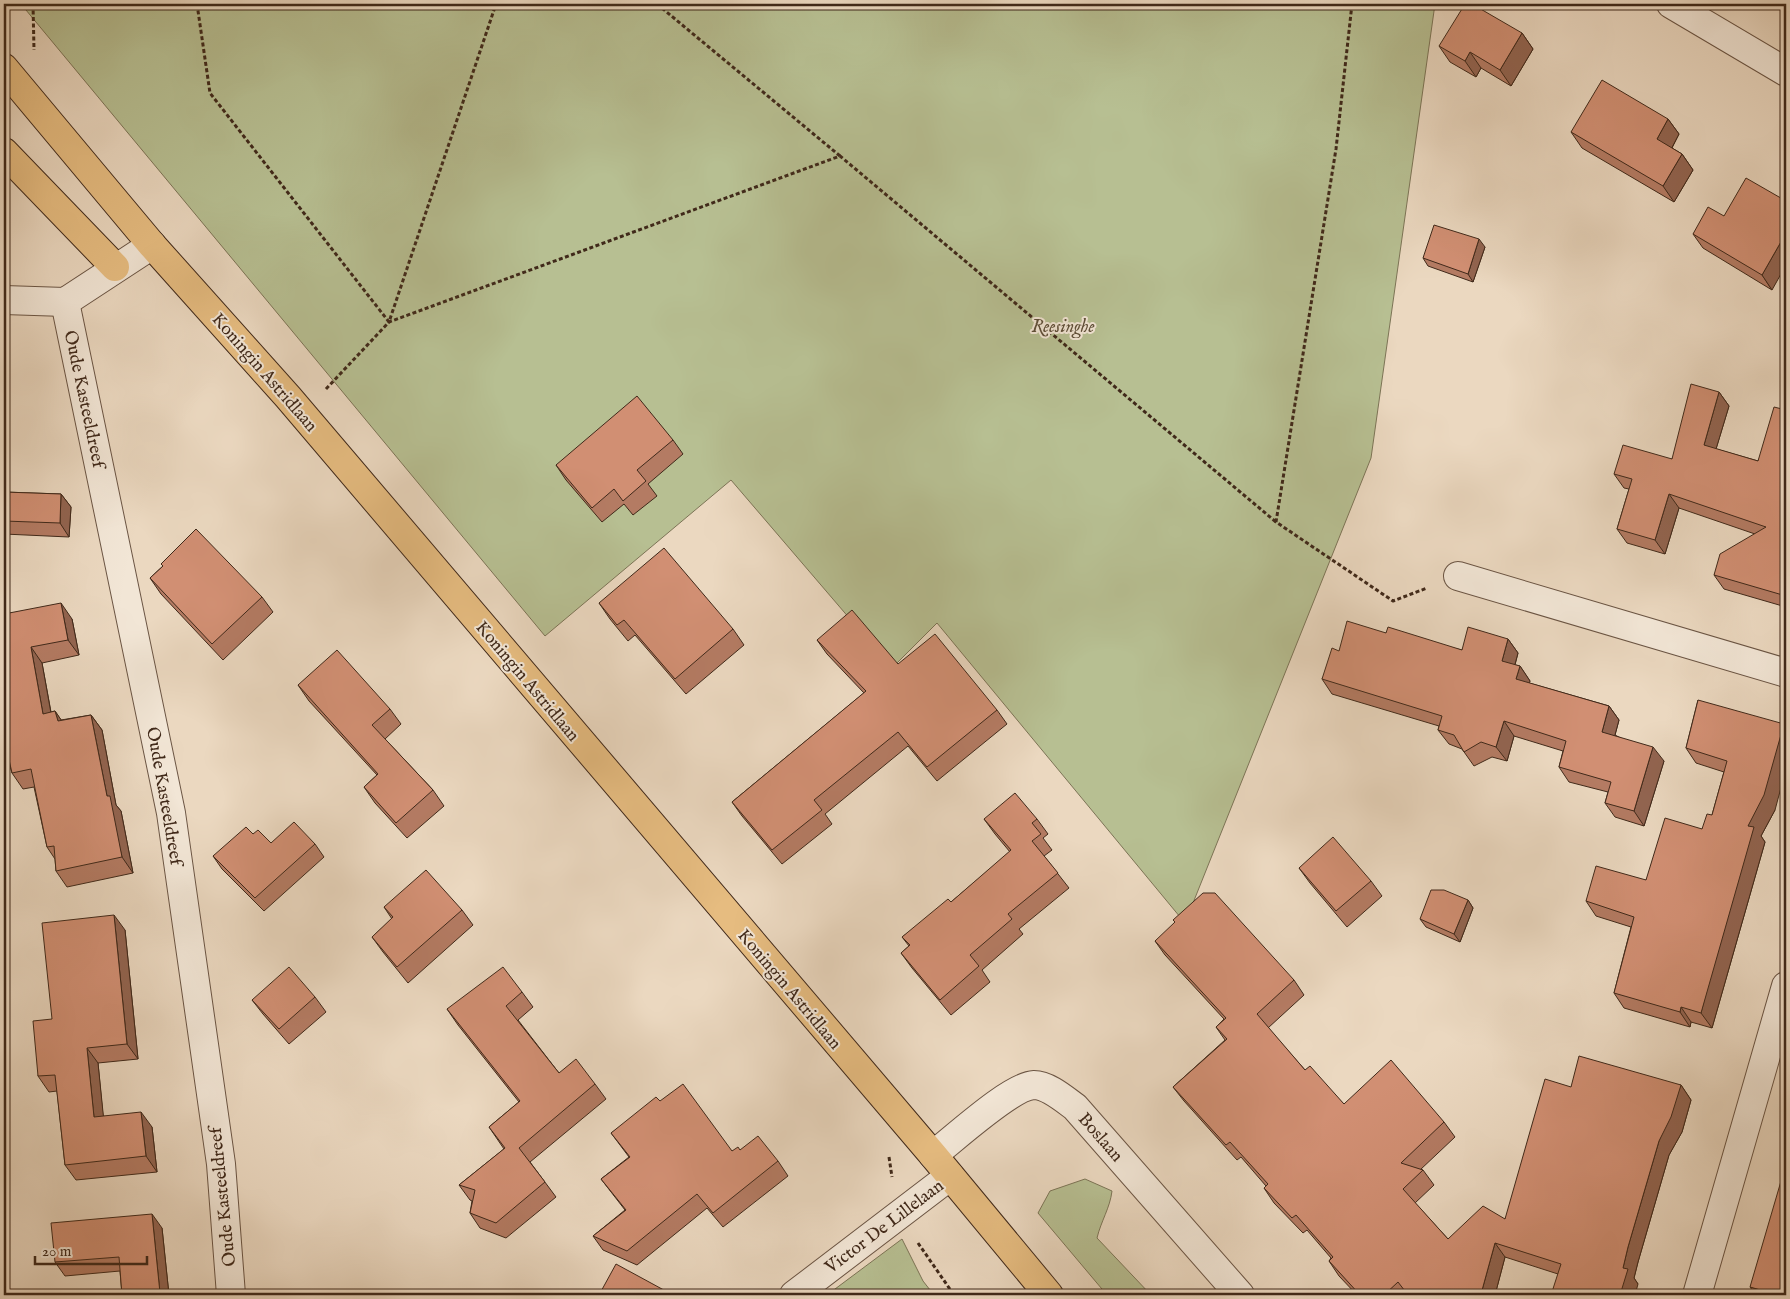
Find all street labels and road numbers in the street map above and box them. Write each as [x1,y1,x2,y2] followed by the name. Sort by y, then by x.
[206,309,322,438] street label: Koningin Astridlaan
[58,328,110,474] street label: Oude Kasteeldreef
[470,617,584,747] street label: Koningin Astridlaan
[140,725,188,871] street label: Oude Kasteeldreef
[732,925,846,1055] street label: Koningin Astridlaan
[1072,1109,1128,1168] street label: Boslaan
[204,1123,242,1268] street label: Oude Kasteeldreef
[820,1175,949,1280] street label: Victor De Lillelaan

